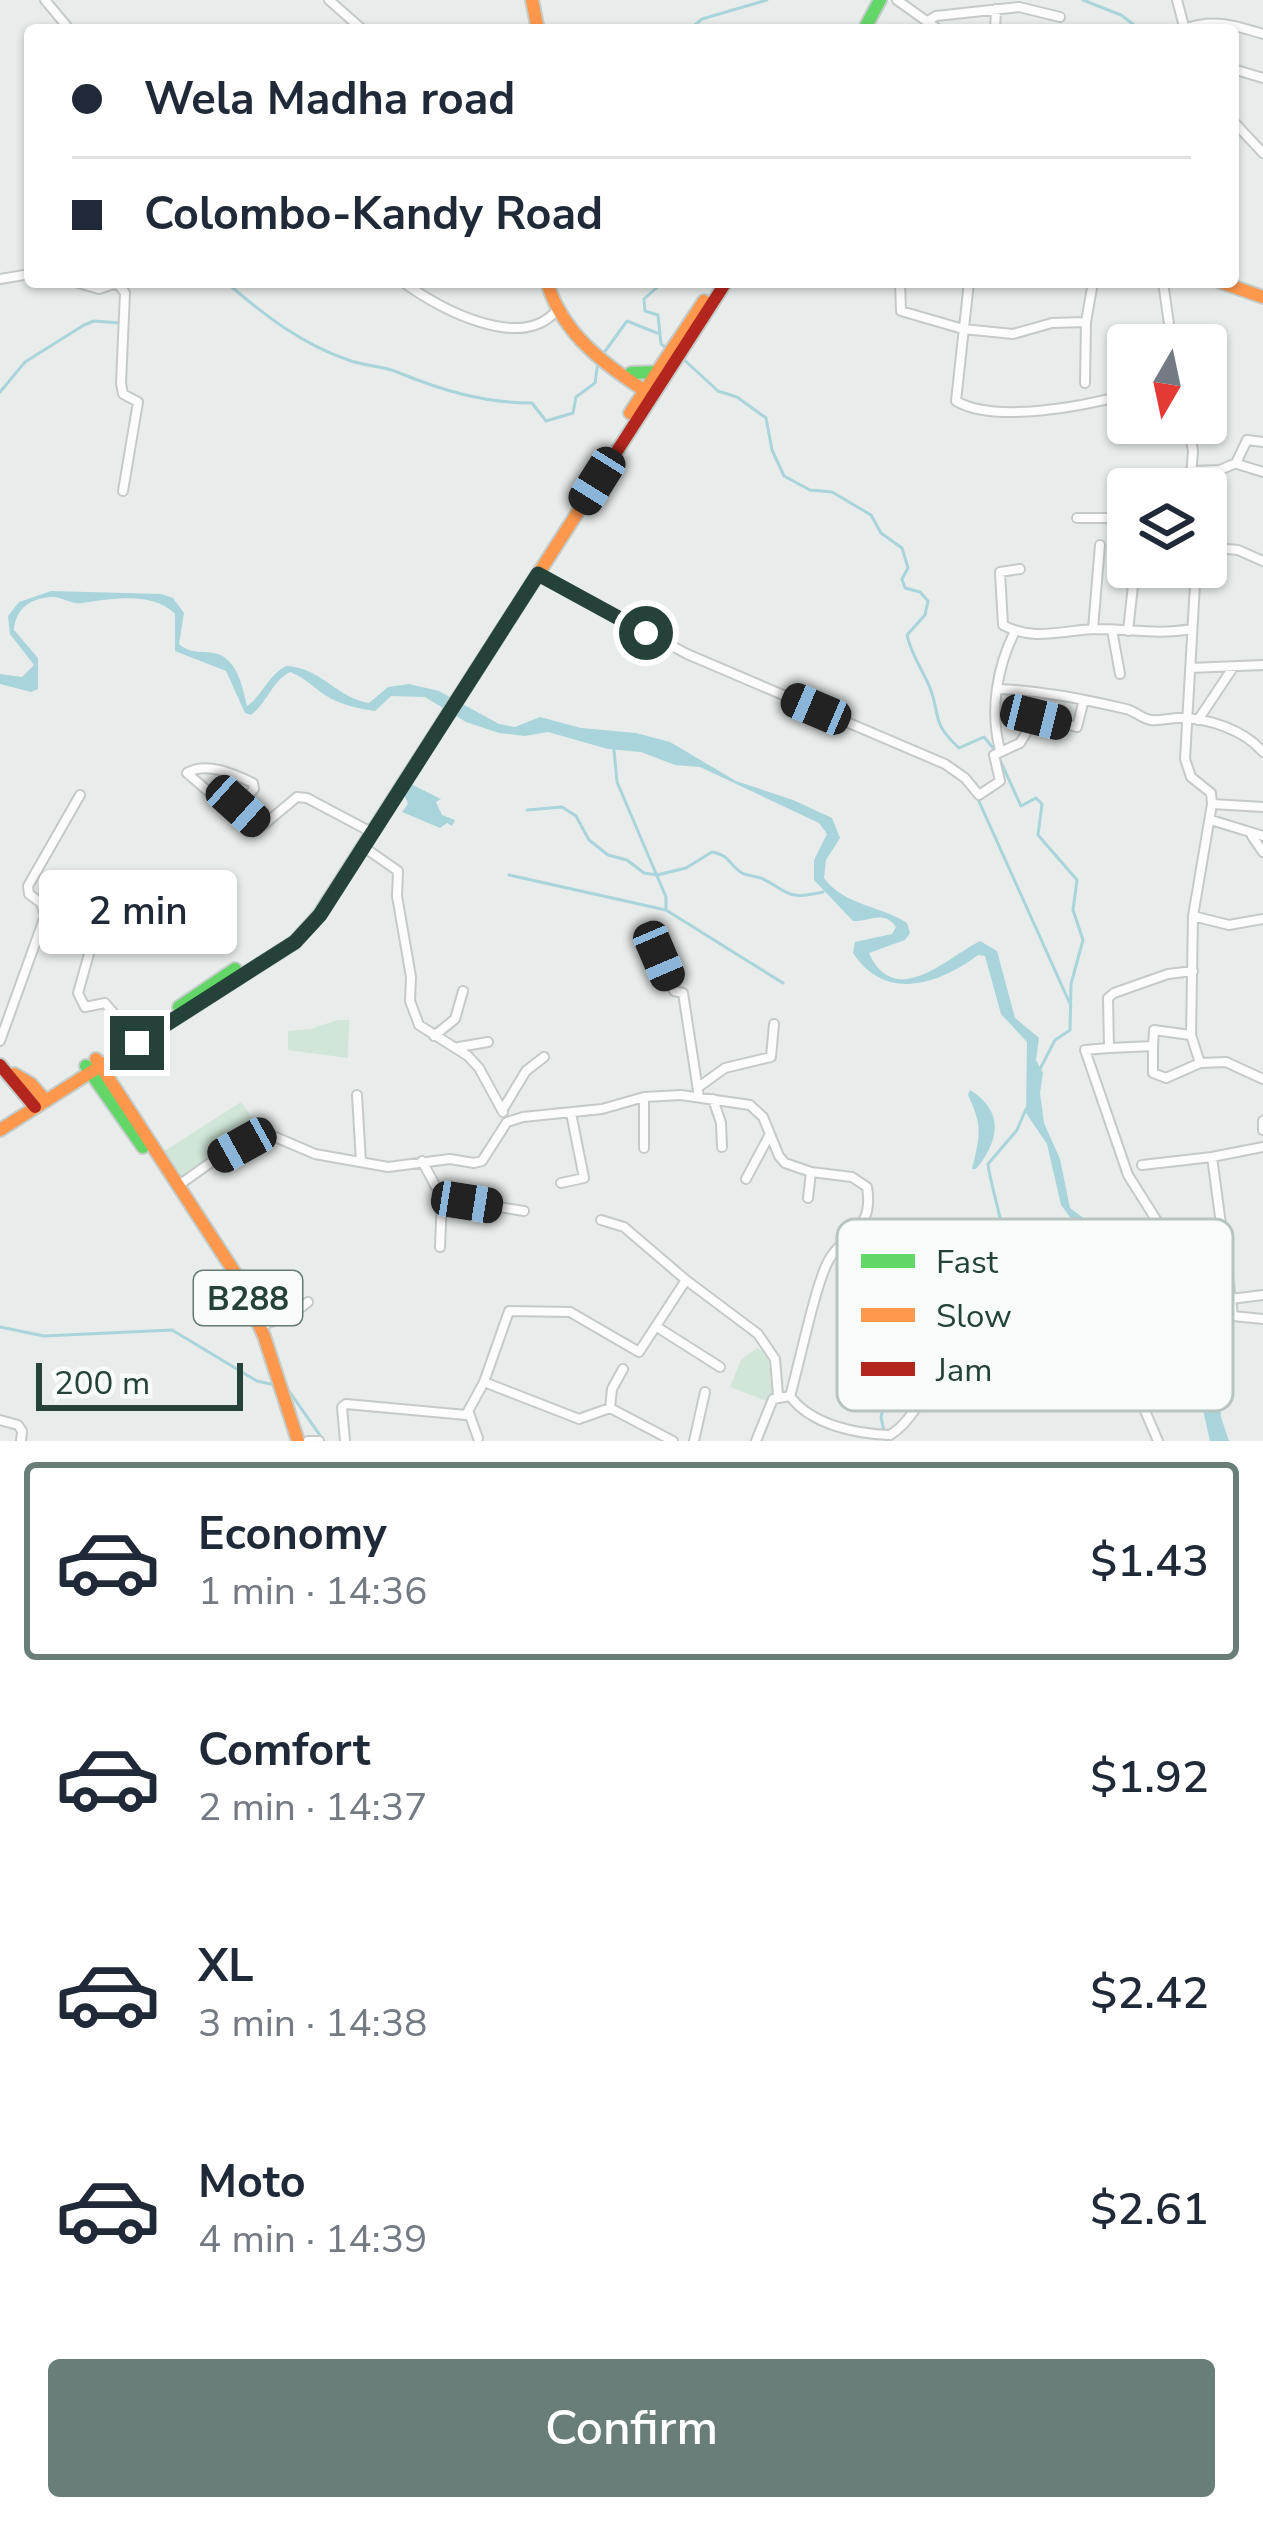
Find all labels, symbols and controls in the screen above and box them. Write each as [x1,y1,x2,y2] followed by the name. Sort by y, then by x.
[144,69,515,130] text: Wela Madha road
[144,184,603,245] text: Colombo-Kandy Road
[1107,324,1227,444] north arrow
[1107,324,1227,588] map controls
[563,441,631,521] car
[1107,468,1227,588] button: layers
[619,606,673,660] route start
[776,678,856,740] car
[997,691,1075,743] car
[199,769,277,843] car
[38,869,236,953] callout: 2 min
[88,885,188,938] text: 2 min
[628,916,690,996] car
[110,1016,164,1070] route end
[202,1112,282,1178] car
[429,1179,505,1225] car
[837,1219,1233,1411] legend
[936,1240,999,1285] text: Fast
[194,1271,302,1325] road number: B288
[936,1294,1012,1339] text: Slow
[935,1348,992,1393] text: Jam
[36,1357,243,1410] scale bar
[54,1361,150,1406] text: 200 m
[198,1504,387,1565] text: Economy
[54,1507,162,1615] icon: car
[1090,1531,1209,1592] text: $1.43
[198,1565,427,1618] text: 1 min · 14:36
[198,1720,370,1781] text: Comfort
[54,1723,162,1831] icon: car
[1090,1747,1209,1808] text: $1.92
[198,1781,427,1834] text: 2 min · 14:37
[198,1936,254,1997] text: XL
[54,1939,162,2047] icon: car
[1090,1963,1209,2024] text: $2.42
[198,1997,427,2050] text: 3 min · 14:38
[198,2152,306,2213] text: Moto
[54,2155,162,2263] icon: car
[1090,2179,1209,2240] text: $2.61
[198,2213,427,2266] text: 4 min · 14:39
[48,2359,1215,2497] button: Confirm

